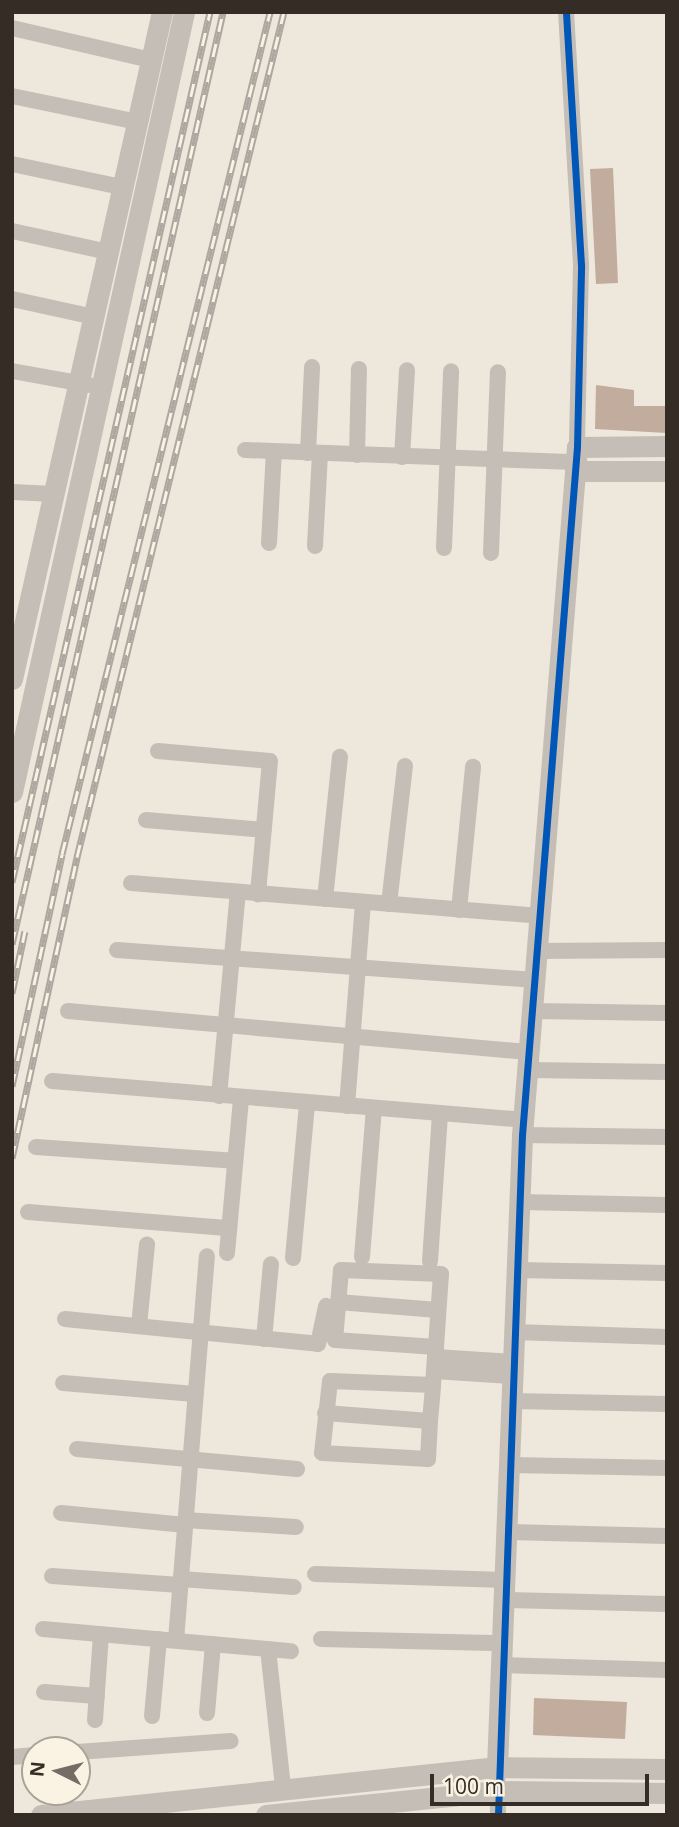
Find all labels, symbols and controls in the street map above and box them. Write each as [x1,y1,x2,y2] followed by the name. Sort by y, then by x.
[21,1736,91,1806] north arrow
[23,1760,51,1778] text: N
[434,1760,653,1804] scale bar
[443,1772,504,1800] text: 100 m

